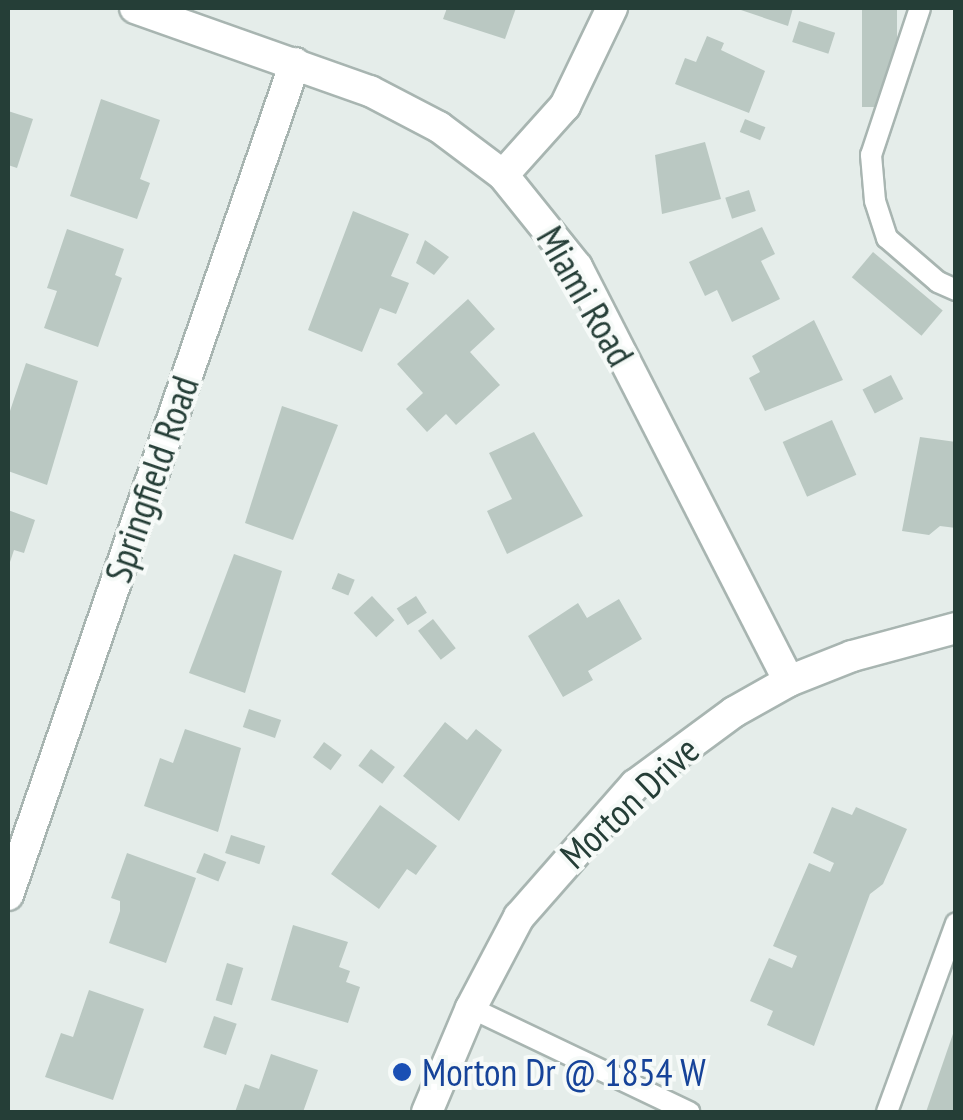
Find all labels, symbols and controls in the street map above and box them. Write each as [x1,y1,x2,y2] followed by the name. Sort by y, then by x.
[528,218,644,374] street label: Miami Road
[94,370,208,588] street label: Springfield Road
[550,727,708,877] street label: Morton Drive
[422,1049,706,1095] place label: Morton Dr @ 1854 W
[391,1061,413,1083] marker: Morton Dr @ 1854 W

